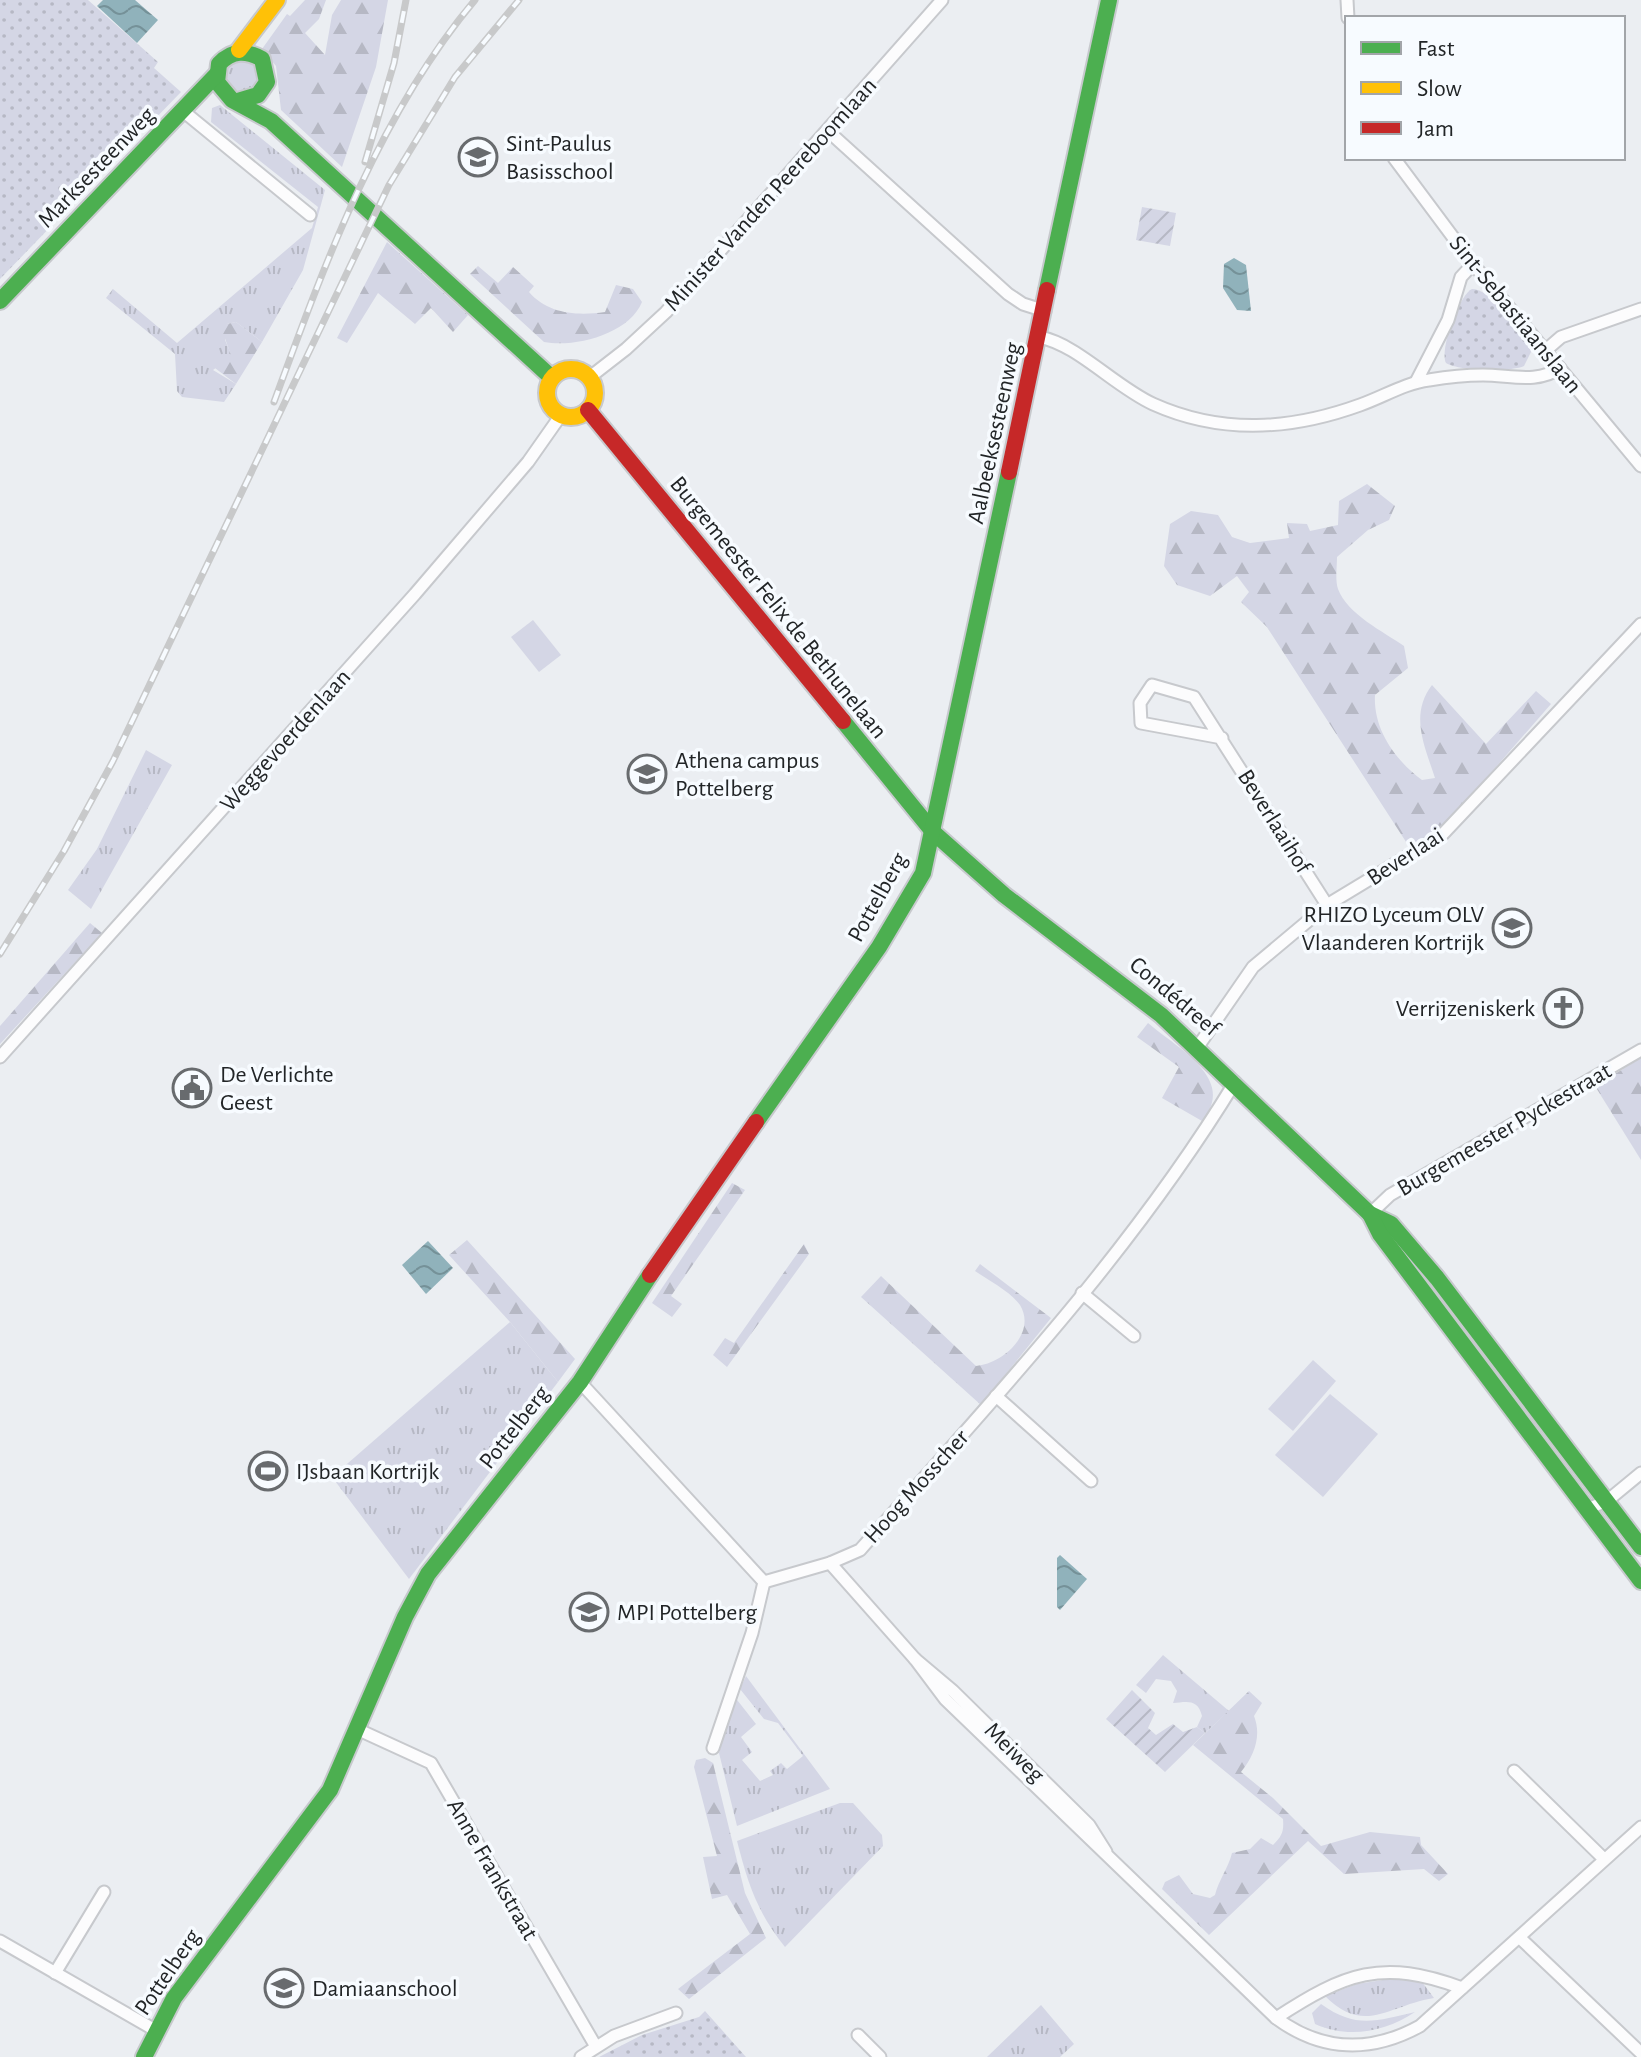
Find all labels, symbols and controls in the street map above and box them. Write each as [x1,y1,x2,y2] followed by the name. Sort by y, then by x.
[1345,16,1625,160] legend
[1417,37,1455,61] text: Fast
[660,73,882,316] street label: Minister Vanden Peereboomlaan
[1417,77,1462,101] text: Slow
[34,103,160,232] street label: Marksesteenweg
[1417,117,1454,141] text: Jam
[506,132,614,184] place label: Sint-Paulus Basisschool
[457,136,499,178] school or university icon: Sint-Paulus Basisschool
[1444,231,1586,398] street label: Sint-Sebastiaanslaan
[964,340,1026,526] street label: Aalbeeksesteenweg
[665,472,891,743] street label: Burgemeester Felix de Bethunelaan
[216,665,356,816] street label: Weggevoerdenlaan
[675,749,819,801] place label: Athena campus Pottelberg
[626,753,668,795] school or university icon: Athena campus Pottelberg
[1233,765,1316,879] street label: Beverlaaihof
[1363,823,1448,890] street label: Beverlaai
[844,849,912,946] street label: Pottelberg
[1301,903,1484,955] place label: RHIZO Lyceum OLV Vlaanderen Kortrijk
[1491,907,1533,949] school or university icon: RHIZO Lyceum OLV Vlaanderen Kortrijk
[1125,953,1225,1042] street label: Condédreef
[1542,987,1584,1029] church icon: Verrijzeniskerk
[1396,997,1535,1021] place label: Verrijzeniskerk
[1393,1059,1616,1201] street label: Burgemeester Pyckestraat
[220,1063,334,1115] place label: De Verlichte Geest
[171,1067,213,1109] public building icon: De Verlichte Geest
[475,1381,555,1474] street label: Pottelberg
[860,1425,974,1548] street label: Hoog Mosscher
[247,1450,289,1492] sports icon: IJsbaan Kortrijk
[296,1460,439,1484] place label: IJsbaan Kortrijk
[568,1591,610,1633] school or university icon: MPI Pottelberg
[617,1601,757,1625] place label: MPI Pottelberg
[980,1718,1049,1787] street label: Meiweg
[442,1795,542,1944] street label: Anne Frankstraat
[130,1925,205,2020] street label: Pottelberg
[263,1967,305,2009] school or university icon: Damiaanschool
[312,1977,458,2001] place label: Damiaanschool

